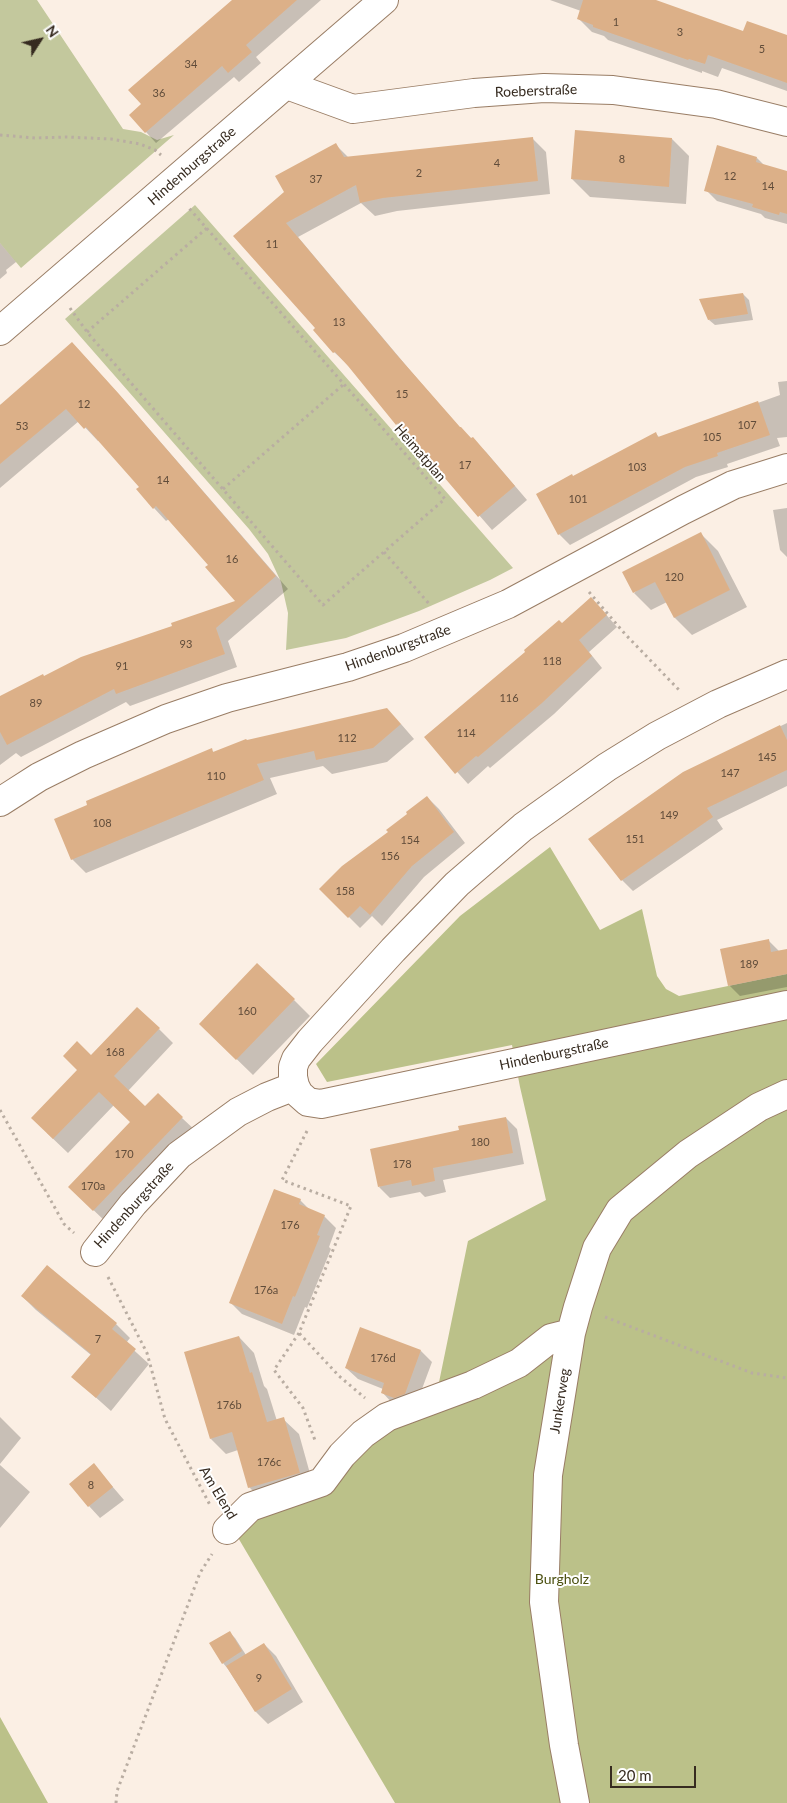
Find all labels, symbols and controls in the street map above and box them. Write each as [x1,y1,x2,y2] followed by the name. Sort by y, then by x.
[15,15,65,65] north arrow
[613,15,619,29] house number: 1
[43,22,63,40] text: N
[677,25,683,39] house number: 3
[759,42,765,56] house number: 5
[185,57,197,71] house number: 34
[494,81,578,101] street label: Roeberstraße
[153,86,165,100] house number: 36
[145,123,239,209] street label: Hindenburgstraße
[619,152,625,166] house number: 8
[494,156,500,170] house number: 4
[416,166,422,180] house number: 2
[724,169,736,183] house number: 12
[310,172,322,186] house number: 37
[762,179,774,193] house number: 14
[266,237,278,251] house number: 11
[333,315,345,329] house number: 13
[396,387,408,401] house number: 15
[78,397,90,411] house number: 12
[737,418,757,432] house number: 107
[16,419,28,433] house number: 53
[391,421,449,485] street label: Heimatplan
[702,430,722,444] house number: 105
[459,458,471,472] house number: 17
[627,460,647,474] house number: 103
[157,473,169,487] house number: 14
[568,492,588,506] house number: 101
[226,552,238,566] house number: 16
[664,570,684,584] house number: 120
[343,621,453,675] street label: Hindenburgstraße
[180,637,192,651] house number: 93
[542,654,562,668] house number: 118
[116,659,128,673] house number: 91
[499,691,519,705] house number: 116
[30,696,42,710] house number: 89
[456,726,476,740] house number: 114
[337,731,357,745] house number: 112
[757,750,777,764] house number: 145
[720,766,740,780] house number: 147
[206,769,226,783] house number: 110
[659,808,679,822] house number: 149
[92,816,112,830] house number: 108
[625,832,645,846] house number: 151
[400,833,420,847] house number: 154
[380,849,400,863] house number: 156
[335,884,355,898] house number: 158
[739,957,759,971] house number: 189
[237,1004,257,1018] house number: 160
[498,1034,610,1074] street label: Hindenburgstraße
[105,1045,125,1059] house number: 168
[470,1135,490,1149] house number: 180
[114,1147,134,1161] house number: 170
[392,1157,412,1171] house number: 178
[91,1158,177,1252] street label: Hindenburgstraße
[81,1179,105,1193] house number: 170a
[280,1218,300,1232] house number: 176
[254,1283,278,1297] house number: 176a
[95,1332,101,1346] house number: 7
[370,1351,396,1365] house number: 176d
[547,1367,573,1435] street label: Junkerweg
[216,1398,242,1412] house number: 176b
[257,1455,281,1469] house number: 176c
[196,1463,240,1523] street label: Am Elend
[88,1478,94,1492] house number: 8
[535,1571,589,1587] park label: Burgholz
[256,1671,262,1685] house number: 9
[612,1756,698,1788] scale bar
[618,1766,652,1784] text: 20 m

